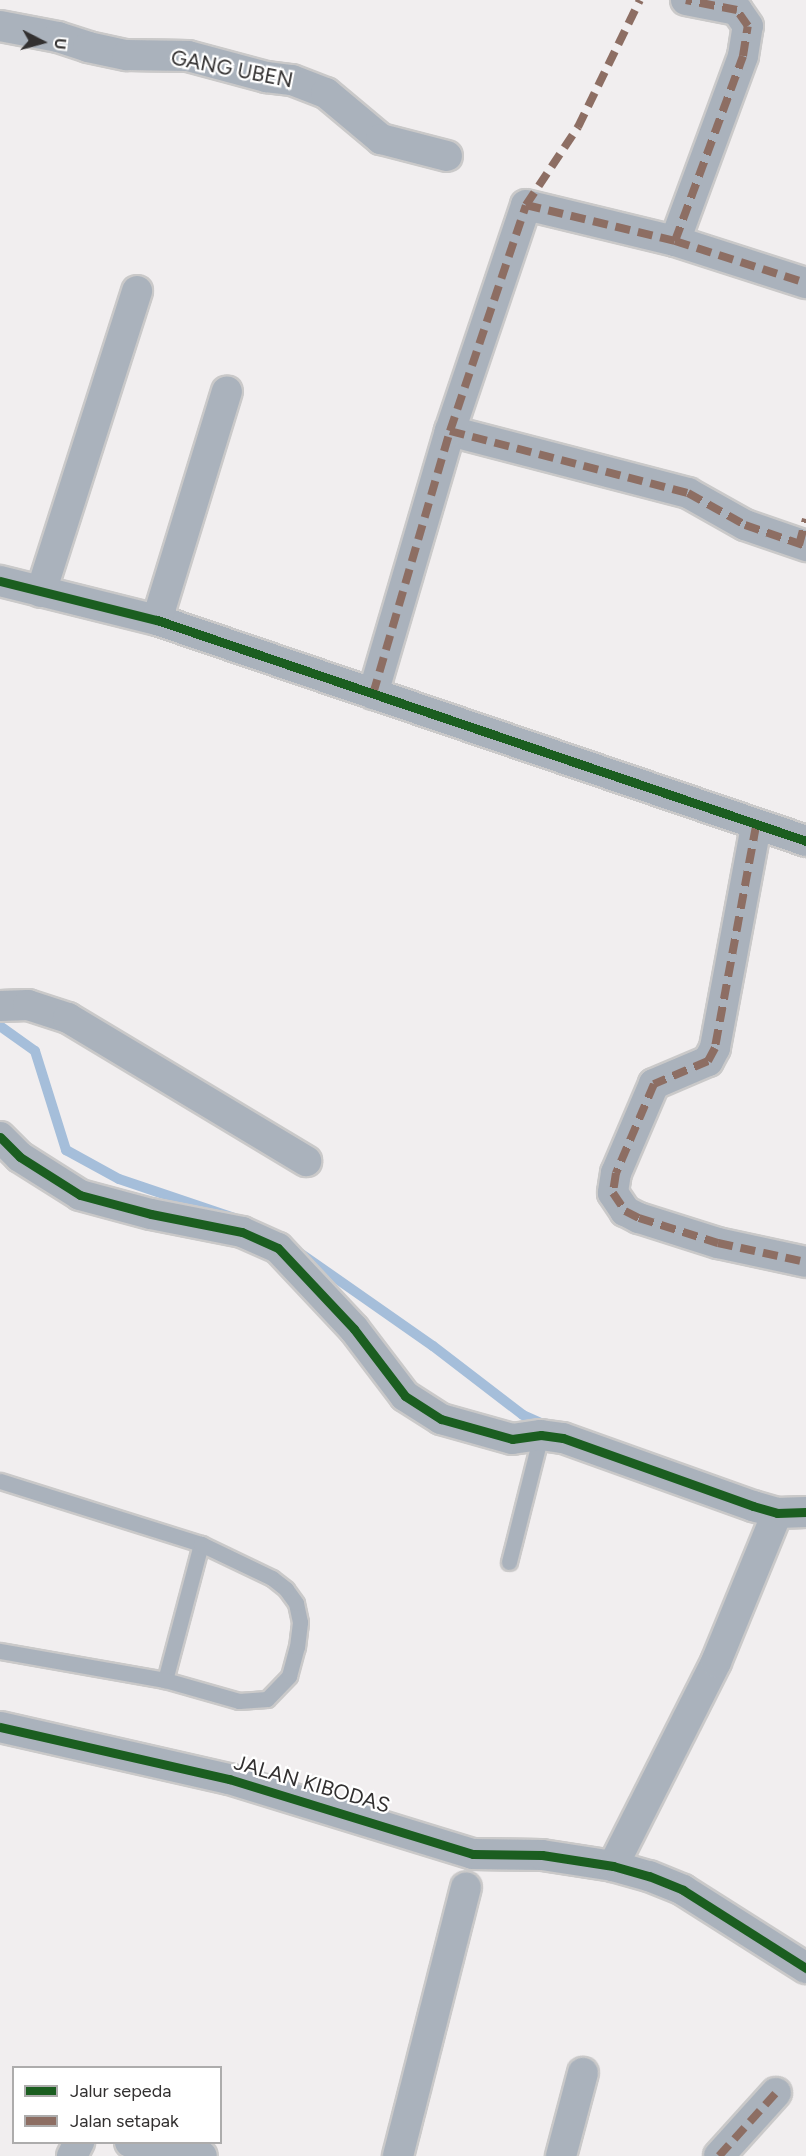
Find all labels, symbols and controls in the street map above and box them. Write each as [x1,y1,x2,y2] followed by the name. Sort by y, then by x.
[12,12,72,72] north arrow
[50,37,70,51] text: U
[169,45,295,93] street label: GANG UBEN
[231,1750,393,1818] street label: JALAN KIBODAS
[12,2066,222,2144] legend
[70,2080,171,2102] text: Jalur sepeda
[70,2110,179,2132] text: Jalan setapak

